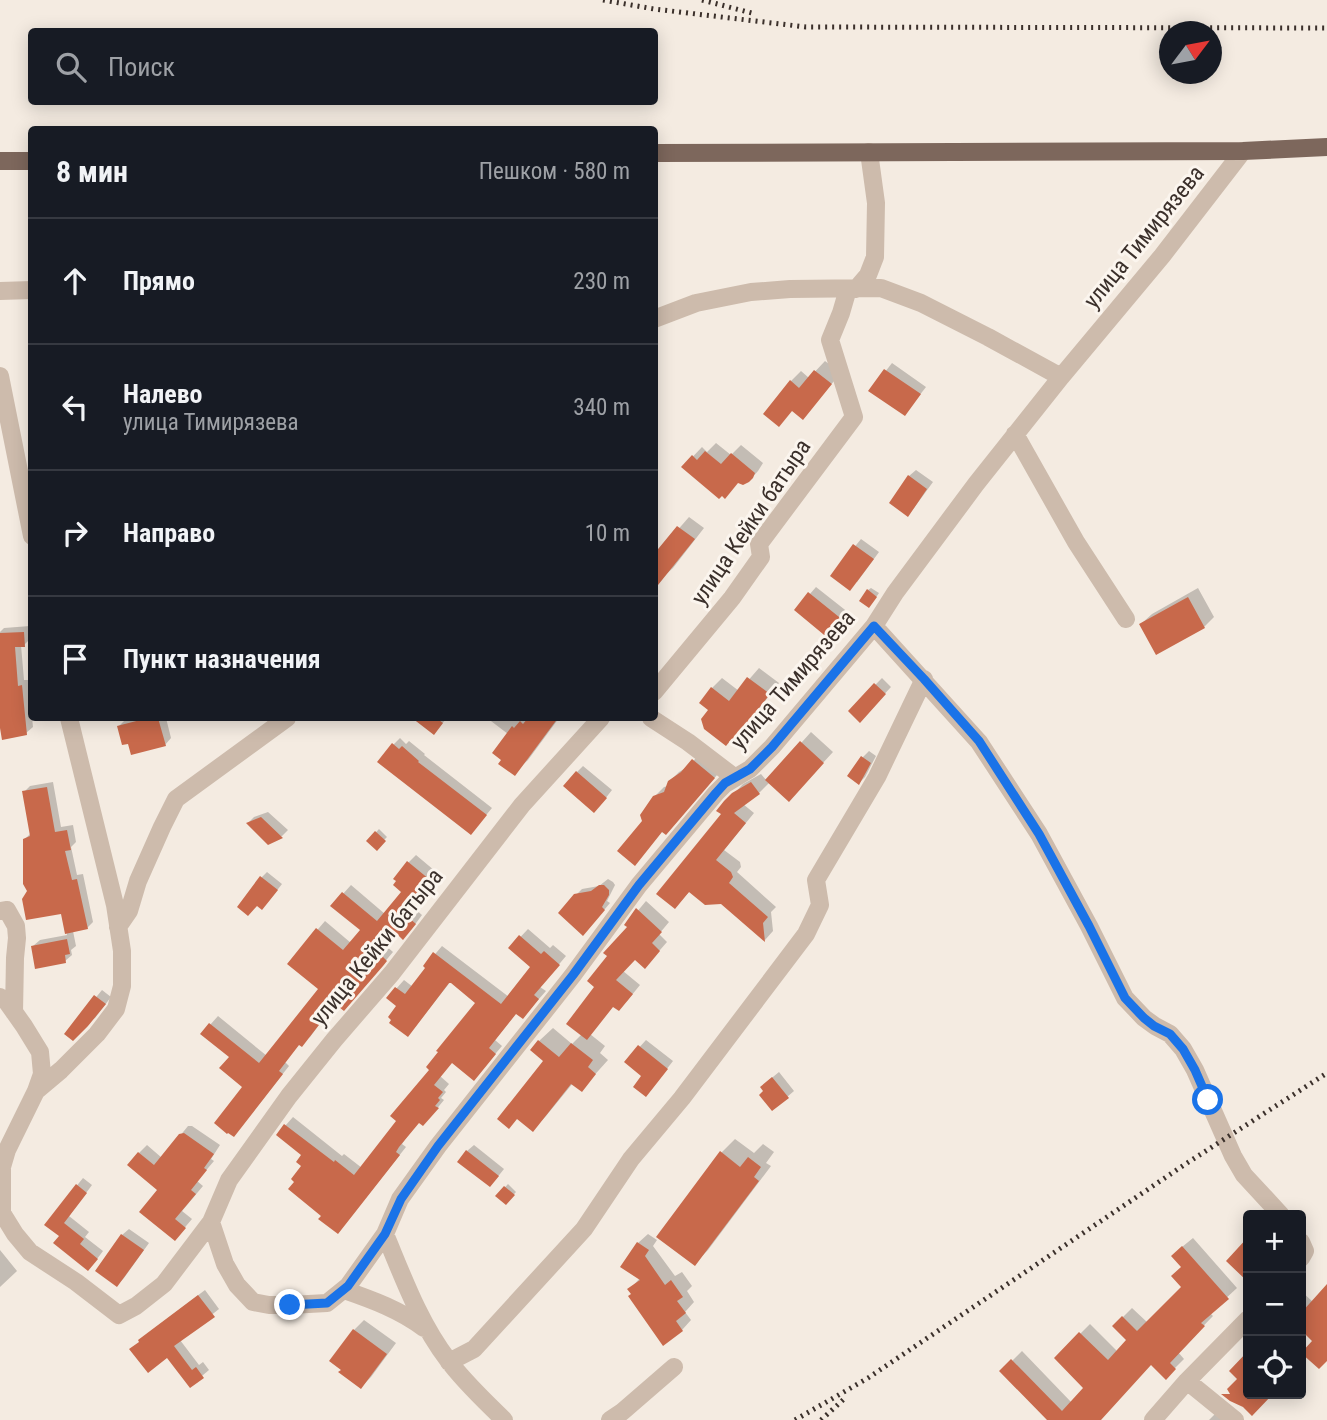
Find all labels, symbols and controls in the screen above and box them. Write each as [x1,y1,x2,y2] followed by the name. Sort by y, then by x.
[1159,21,1222,84] north arrow
[28,28,658,105] search box
[52,48,90,86] icon: search
[108,52,175,82] text: Поиск
[56,154,128,189] text: 8 мин
[479,158,630,185] text: Пешком · 580 m
[1078,160,1210,314] street label: улица Тимирязева
[56,262,94,300] icon: ahead
[123,266,195,296] text: Прямо
[573,268,630,295] text: 230 m
[123,379,203,409] text: Налево
[56,388,94,426] icon: left
[573,394,630,421] text: 340 m
[123,409,299,436] text: улица Тимирязева
[686,434,816,610] street label: улица Кейки батыра
[56,514,94,552] icon: right
[123,518,215,548] text: Направо
[585,520,630,547] text: 10 m
[725,605,861,755] street label: улица Тимирязева
[56,640,94,678] icon: arrive
[123,644,321,674] text: Пункт назначения
[306,863,448,1031] street label: улица Кейки батыра
[1192,1084,1223,1115] route start
[1243,1210,1306,1399] map controls
[1243,1210,1306,1273] button: +
[1243,1273,1306,1336] button: −
[274,1289,305,1320] route end
[1243,1336,1306,1399] button: locate

